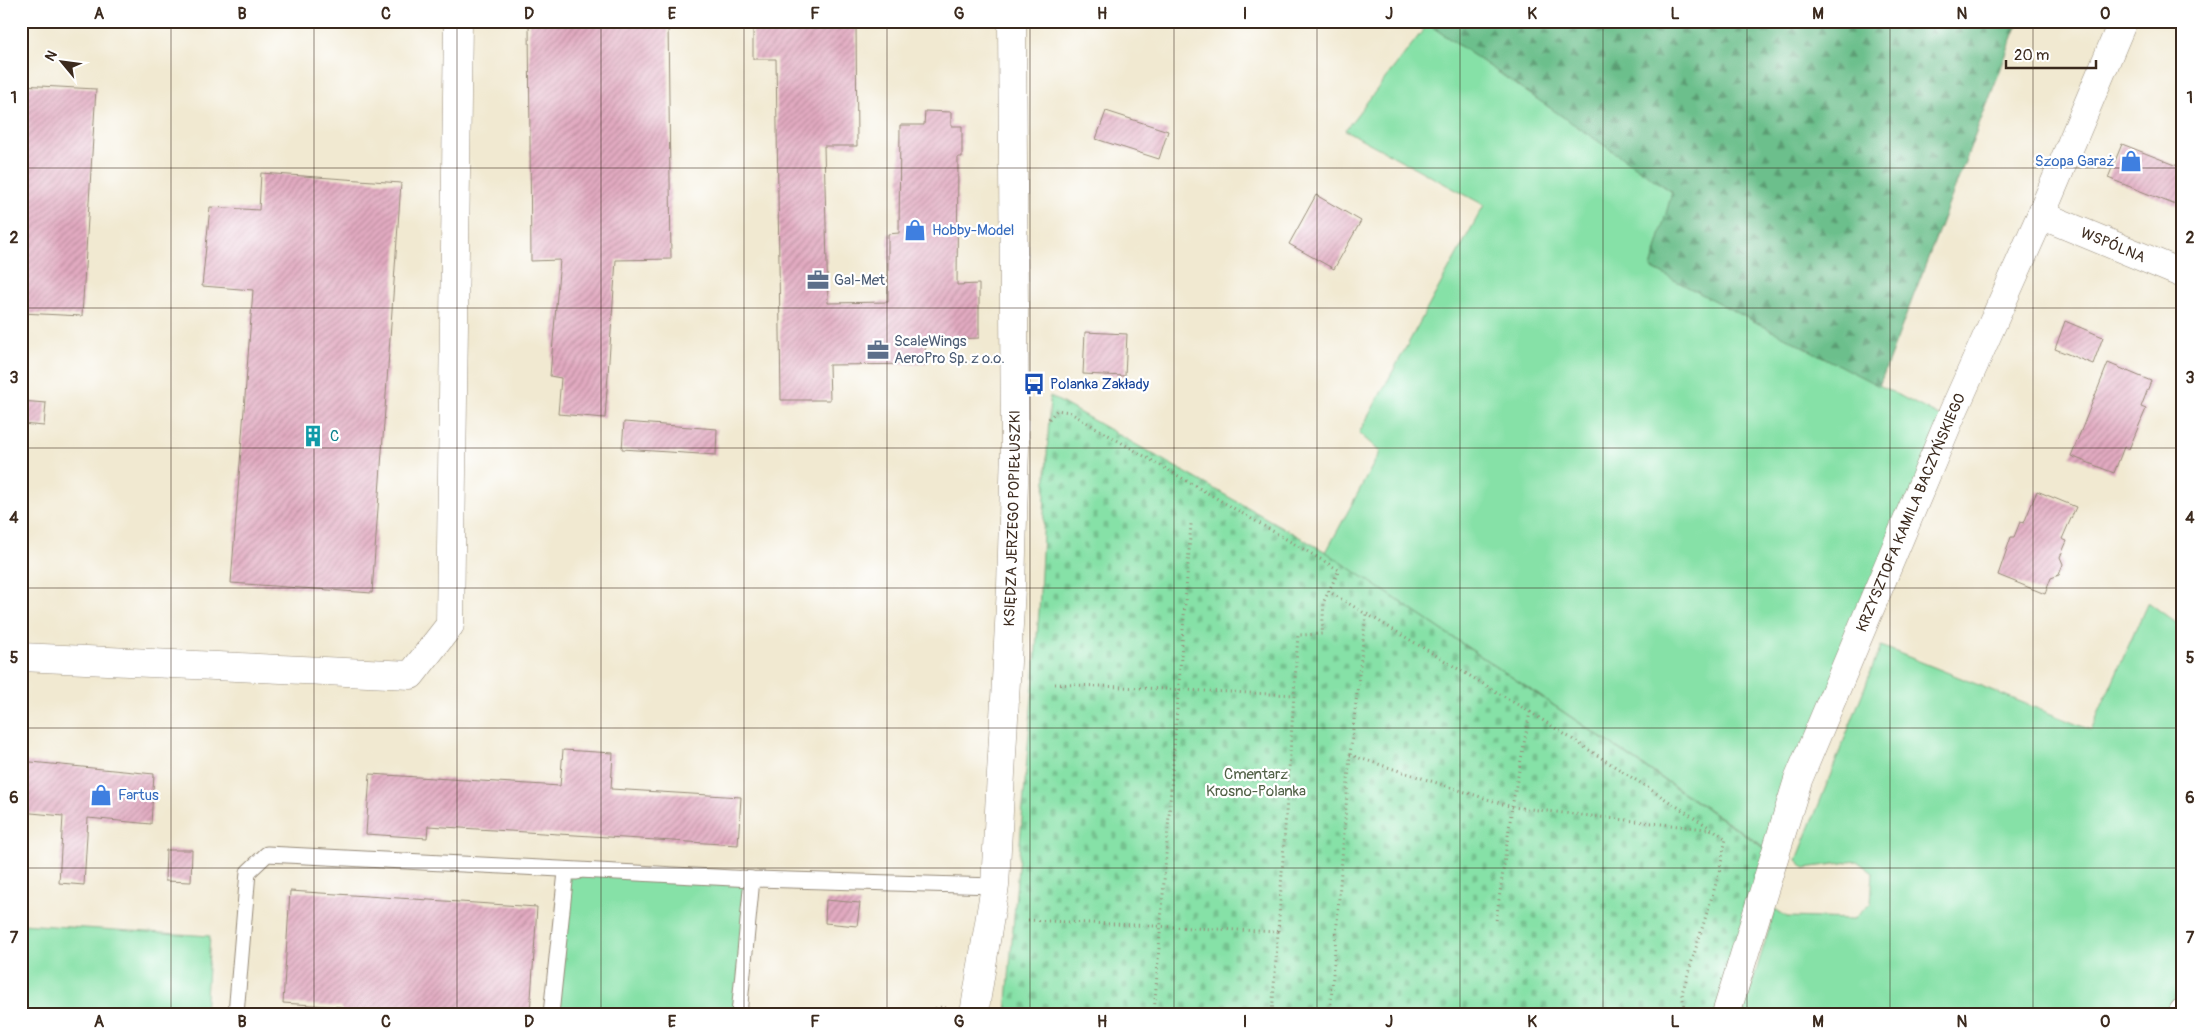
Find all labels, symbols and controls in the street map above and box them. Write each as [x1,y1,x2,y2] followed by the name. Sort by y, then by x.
[94,4,105,24] text: A
[237,4,247,24] text: B
[381,4,391,24] text: C
[524,4,534,24] text: D
[668,4,677,24] text: E
[810,4,820,24] text: F
[954,4,965,24] text: G
[1097,4,1107,24] text: H
[1243,4,1247,24] text: I
[1385,4,1393,24] text: J
[1527,4,1537,24] text: K
[1670,4,1680,24] text: L
[1812,4,1824,24] text: M
[1957,4,1968,24] text: N
[2100,4,2110,24] text: O
[38,38,88,88] north arrow
[2006,38,2096,70] scale bar
[2014,46,2049,65] text: 20 m
[41,48,61,64] text: N
[11,88,17,108] text: 1
[2187,88,2193,108] text: 1
[2118,148,2144,174] shop icon: Szopa Garaż
[2035,152,2114,171] place label: Szopa Garaż
[902,217,928,243] shop icon: Hobby-Model
[932,221,1014,240] place label: Hobby-Model
[2078,224,2148,267] street label: WSPÓLNA
[10,228,19,248] text: 2
[2186,228,2195,248] text: 2
[805,267,831,293] office icon: Gal-Met
[834,271,886,290] place label: Gal-Met
[894,332,1005,368] place label: ScaleWings AeroPro Sp. z o.o.
[865,337,891,363] office icon: ScaleWings AeroPro Sp. z o.o.
[10,368,19,388] text: 3
[2186,368,2195,388] text: 3
[1021,371,1047,397] bus stop icon: Polanka Zakłady
[1050,375,1150,394] place label: Polanka Zakłady
[1852,391,1970,635] street label: KRZYSZTOFA KAMILA BACZYŃSKIEGO
[1000,410,1025,627] street label: KSIĘDZA JERZEGO POPIEŁUSZKI
[300,423,326,449] building icon: C
[330,427,339,446] place label: C
[9,508,19,528] text: 4
[2185,508,2195,528] text: 4
[10,648,19,668] text: 5
[2186,648,2195,668] text: 5
[1206,765,1306,801] park label: Cmentarz Krosno-Polanka
[88,782,114,808] shop icon: Fartus
[118,786,159,805] place label: Fartus
[9,788,19,808] text: 6
[2185,788,2195,808] text: 6
[10,928,19,948] text: 7
[2186,928,2195,948] text: 7
[94,1012,105,1032] text: A
[237,1012,247,1032] text: B
[381,1012,391,1032] text: C
[524,1012,534,1032] text: D
[668,1012,677,1032] text: E
[810,1012,820,1032] text: F
[954,1012,965,1032] text: G
[1097,1012,1107,1032] text: H
[1243,1012,1247,1032] text: I
[1385,1012,1393,1032] text: J
[1527,1012,1537,1032] text: K
[1670,1012,1680,1032] text: L
[1812,1012,1824,1032] text: M
[1957,1012,1968,1032] text: N
[2100,1012,2110,1032] text: O

